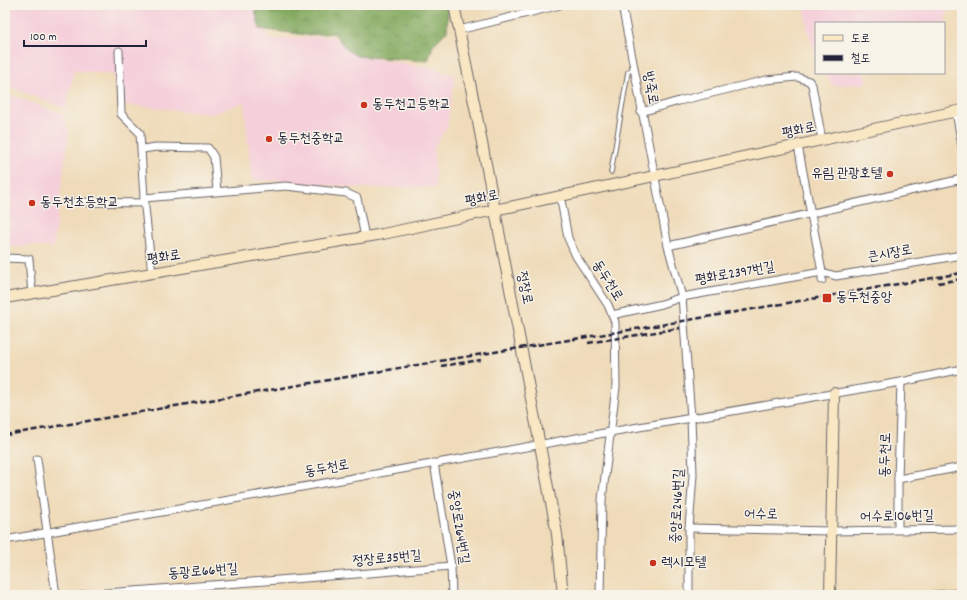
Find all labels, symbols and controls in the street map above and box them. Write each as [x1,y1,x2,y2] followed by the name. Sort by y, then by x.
[24,22,146,48] scale bar
[815,22,945,74] legend
[30,29,57,46] text: 100 m
[851,31,870,48] text: 도로
[851,51,870,68] text: 철도
[637,70,663,106] street label: 방죽로
[372,95,451,115] place label: 동두천고등학교
[359,100,369,110] marker: 동두천고등학교
[780,118,818,144] street label: 평화로
[277,129,345,149] place label: 동두천중학교
[264,134,274,144] marker: 동두천중학교
[811,164,883,184] place label: 유림 관광호텔
[885,169,895,179] marker: 유림 관광호텔
[463,186,501,212] street label: 평화로
[40,193,119,213] place label: 동두천초등학교
[27,198,37,208] marker: 동두천초등학교
[866,240,914,268] street label: 큰시장로
[146,245,182,271] street label: 평화로
[587,257,627,305] street label: 동두천로
[694,257,777,291] street label: 평화로2397번길
[511,270,537,306] street label: 정장로
[836,288,892,308] place label: 동두천중앙
[821,292,833,304] marker: 동두천중앙
[875,432,897,478] street label: 동두천로
[303,455,351,483] street label: 동두천로
[666,467,690,544] street label: 중앙로246번길
[442,488,474,566] street label: 중앙로264번길
[744,505,778,525] street label: 어수로
[860,506,935,528] street label: 어수로106번길
[352,546,423,572] street label: 정장로35번길
[661,553,707,573] place label: 렉시모텔
[648,558,658,568] marker: 렉시모텔
[167,560,239,584] street label: 동광로66번길

